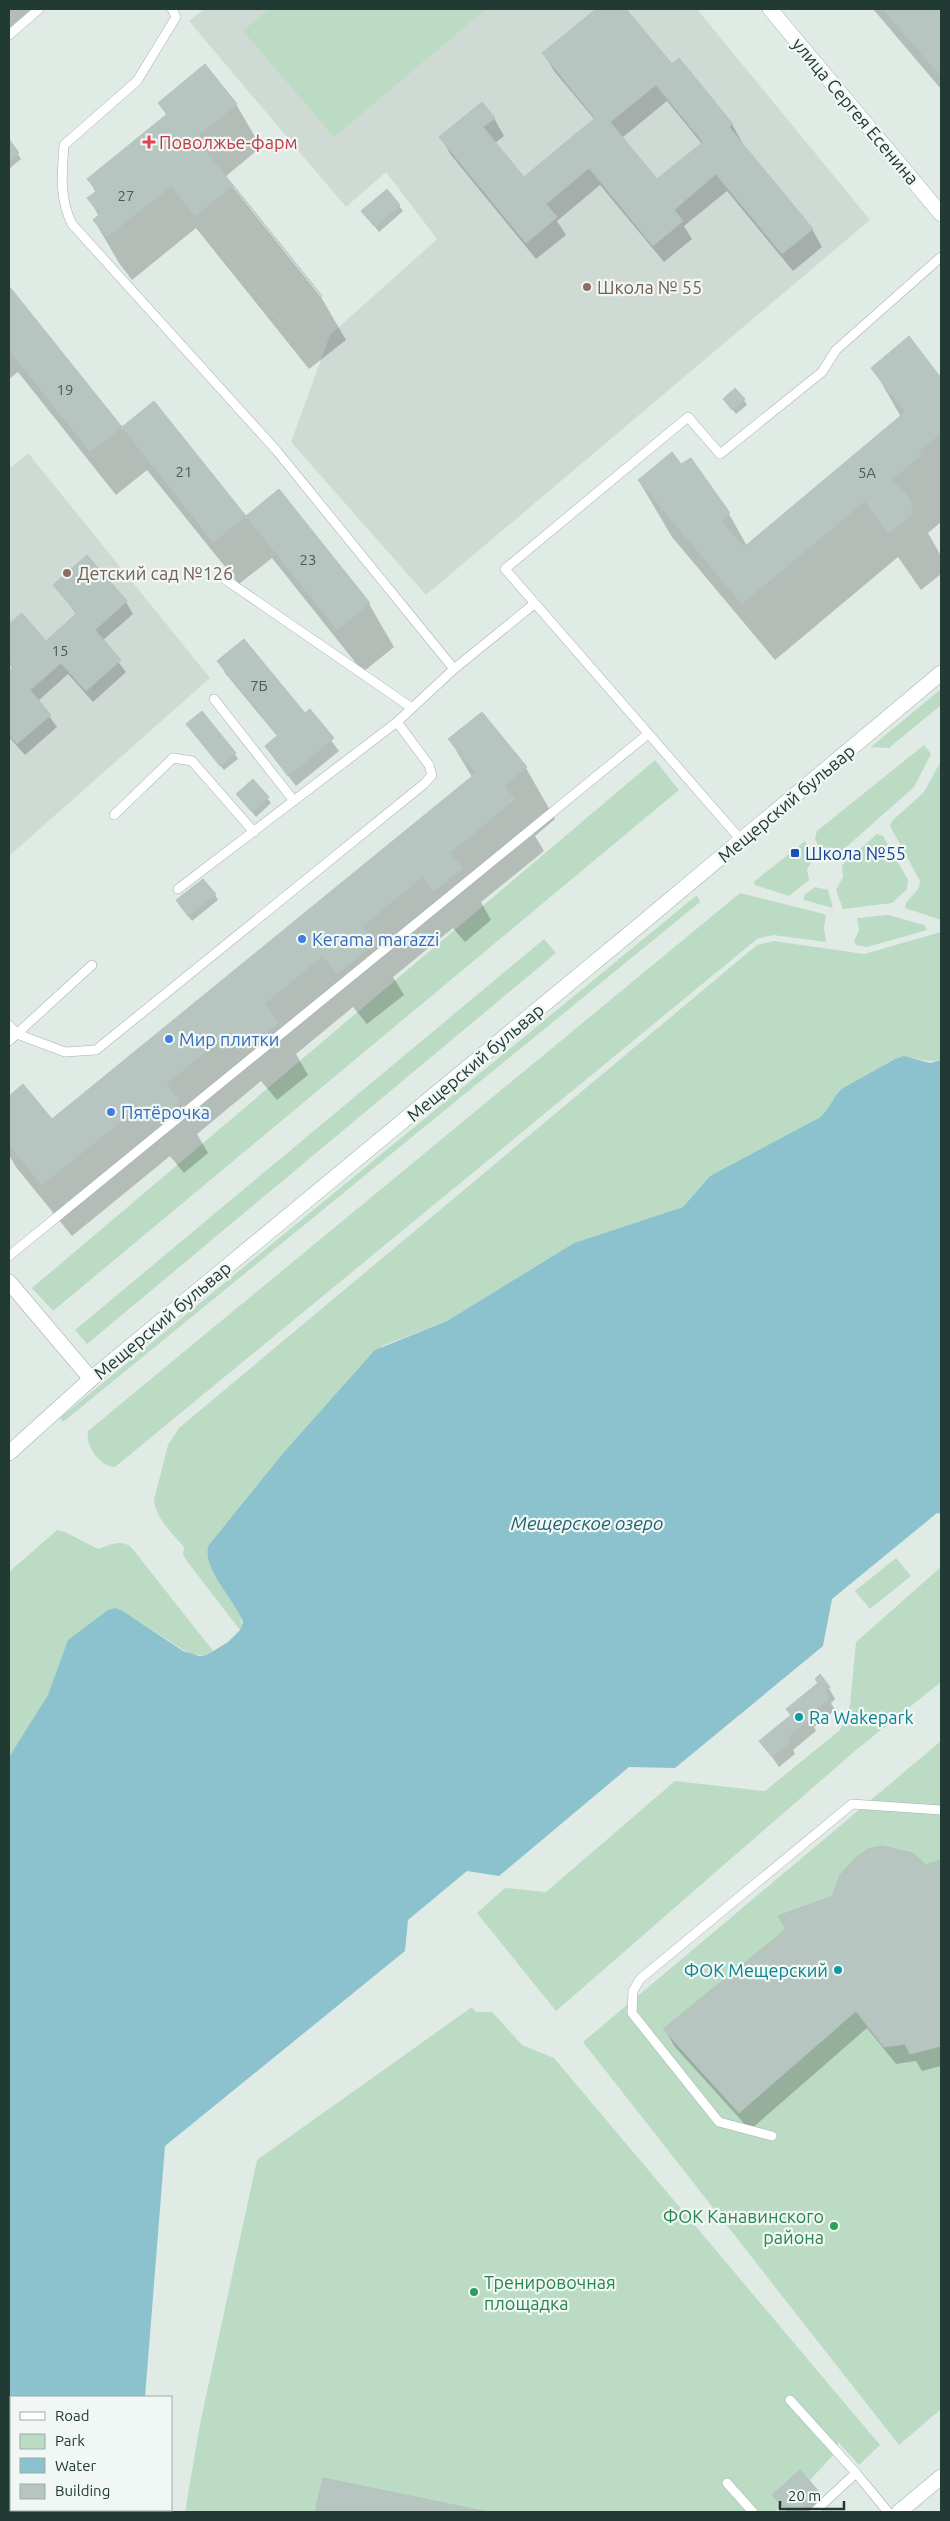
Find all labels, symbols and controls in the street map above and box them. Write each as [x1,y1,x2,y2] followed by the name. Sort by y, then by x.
[789,34,923,188] street label: улица Сергея Есенина
[159,132,298,152] place label: Поволжье-фарм
[143,136,155,148] marker: Поволжье-фарм
[118,187,134,204] house number: 27
[597,277,702,297] place label: Школа № 55
[581,281,593,293] marker: Школа № 55
[57,381,73,398] house number: 19
[176,463,192,480] house number: 21
[858,464,876,481] house number: 5А
[300,551,316,568] house number: 23
[77,563,233,583] place label: Детский сад №126
[61,567,73,579] marker: Детский сад №126
[52,642,68,659] house number: 15
[250,677,268,694] house number: 7Б
[714,740,858,866] street label: Мещерский бульвар
[805,843,906,863] place label: Школа №55
[789,847,801,859] marker: Школа №55
[312,929,439,949] place label: Kerama marazzi
[296,933,308,945] marker: Kerama marazzi
[403,999,547,1125] street label: Мещерский бульвар
[179,1029,279,1049] place label: Мир плитки
[163,1033,175,1045] marker: Мир плитки
[121,1102,210,1122] place label: Пятёрочка
[105,1106,117,1118] marker: Пятёрочка
[90,1257,234,1383] street label: Мещерский бульвар
[511,1512,663,1534] water label: Мещерское озеро
[809,1707,914,1727] place label: Ra Wakepark
[793,1711,805,1723] marker: Ra Wakepark
[684,1960,828,1980] place label: ФОК Мещерский
[832,1964,844,1976] marker: ФОК Мещерский
[663,2206,824,2247] place label: ФОК Канавинского района
[828,2220,840,2232] marker: ФОК Канавинского района
[484,2272,616,2313] place label: Тренировочная площадка
[468,2286,480,2298] marker: Тренировочная площадка
[10,2396,172,2511] legend
[55,2407,90,2424] text: Road
[55,2432,85,2449] text: Park
[55,2457,96,2474] text: Water
[780,2478,844,2510] scale bar
[55,2482,110,2499] text: Building
[788,2487,821,2504] text: 20 m

